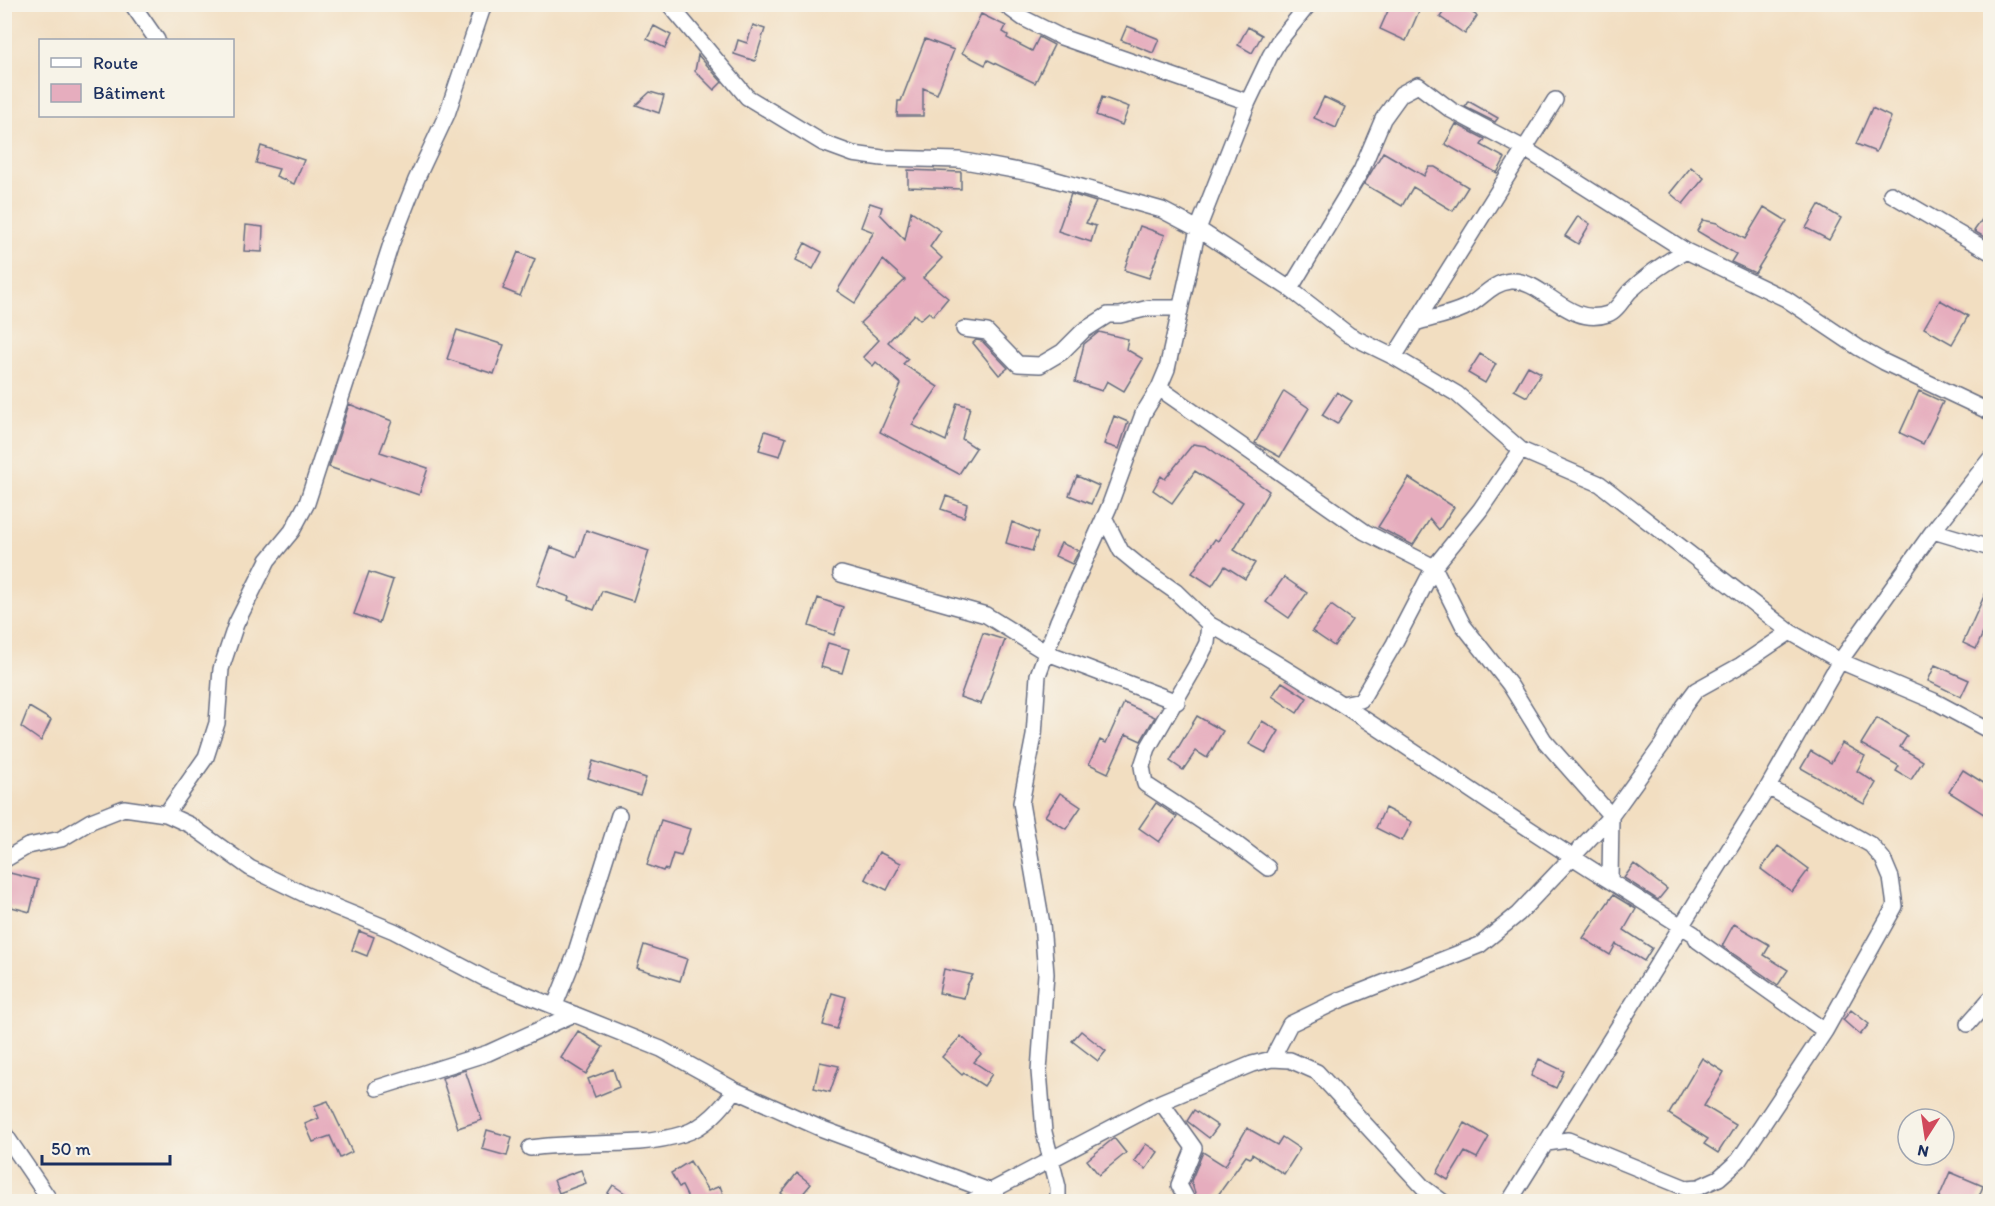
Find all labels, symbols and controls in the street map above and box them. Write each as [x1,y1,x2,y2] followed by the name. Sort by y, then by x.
[39,39,234,117] legend
[93,52,138,74] text: Route
[93,82,166,104] text: Bâtiment
[1896,1107,1956,1167] north arrow
[42,1128,170,1166] scale bar
[51,1138,91,1160] text: 50 m
[1916,1141,1930,1162] text: N

